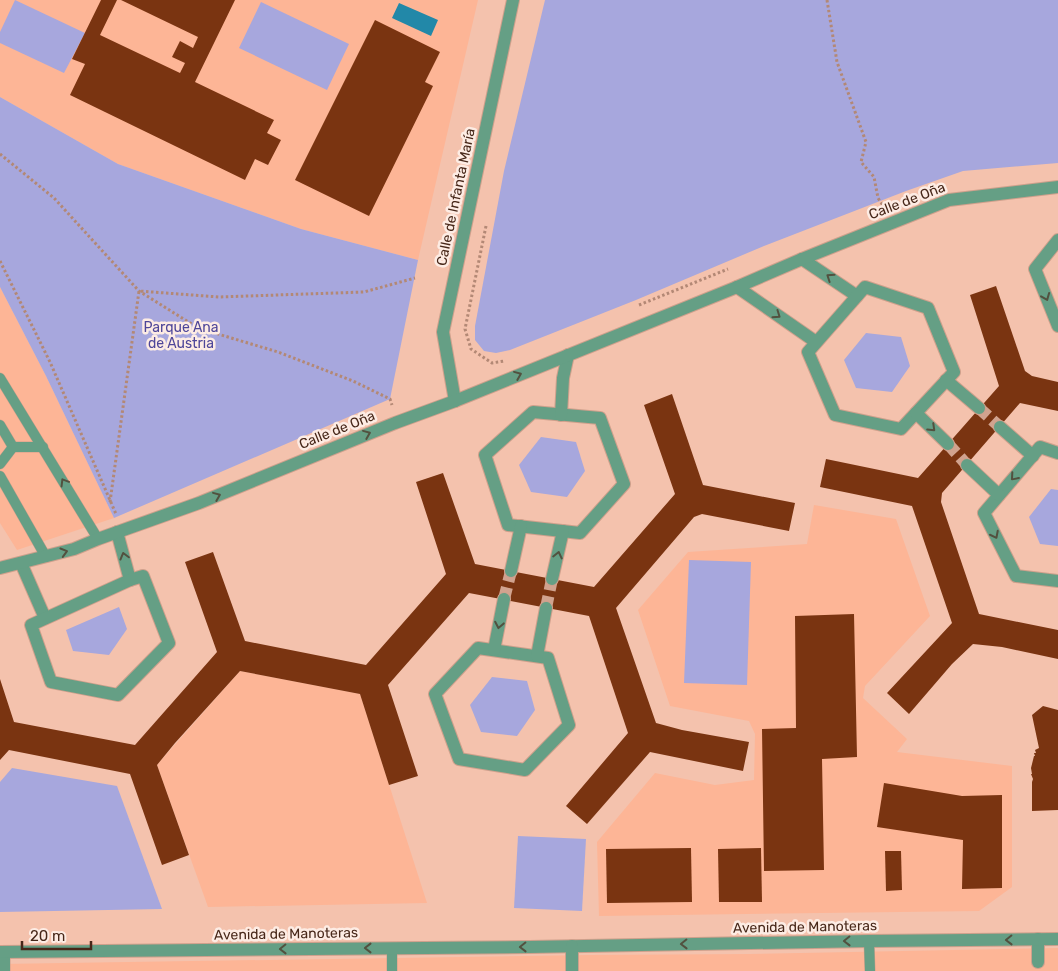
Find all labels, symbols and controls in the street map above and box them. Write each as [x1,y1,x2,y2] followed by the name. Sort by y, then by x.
[433,127,479,267] street label: Calle de Infanta María
[866,179,948,223] street label: Calle de Oña
[826,274,835,283] one-way arrow
[1040,292,1051,301] one-way arrow
[771,309,781,318] one-way arrow
[143,319,219,352] park label: Parque Ana de Austria
[513,371,522,381] one-way arrow
[297,407,377,453] street label: Calle de Oña
[927,422,936,431] one-way arrow
[362,430,371,441] one-way arrow
[1011,471,1020,480] one-way arrow
[60,479,70,488] one-way arrow
[212,491,221,502] one-way arrow
[989,530,999,539] one-way arrow
[59,547,68,557] one-way arrow
[552,551,562,560] one-way arrow
[120,552,130,561] one-way arrow
[495,620,505,629] one-way arrow
[733,917,877,937] street label: Avenida de Manoteras
[22,918,91,950] scale bar
[214,924,358,944] street label: Avenida de Manoteras
[30,927,65,945] text: 20 m
[1005,935,1013,945] one-way arrow
[843,936,850,946] one-way arrow
[680,939,688,949] one-way arrow
[519,942,527,952] one-way arrow
[364,943,372,953] one-way arrow
[278,944,286,954] one-way arrow

